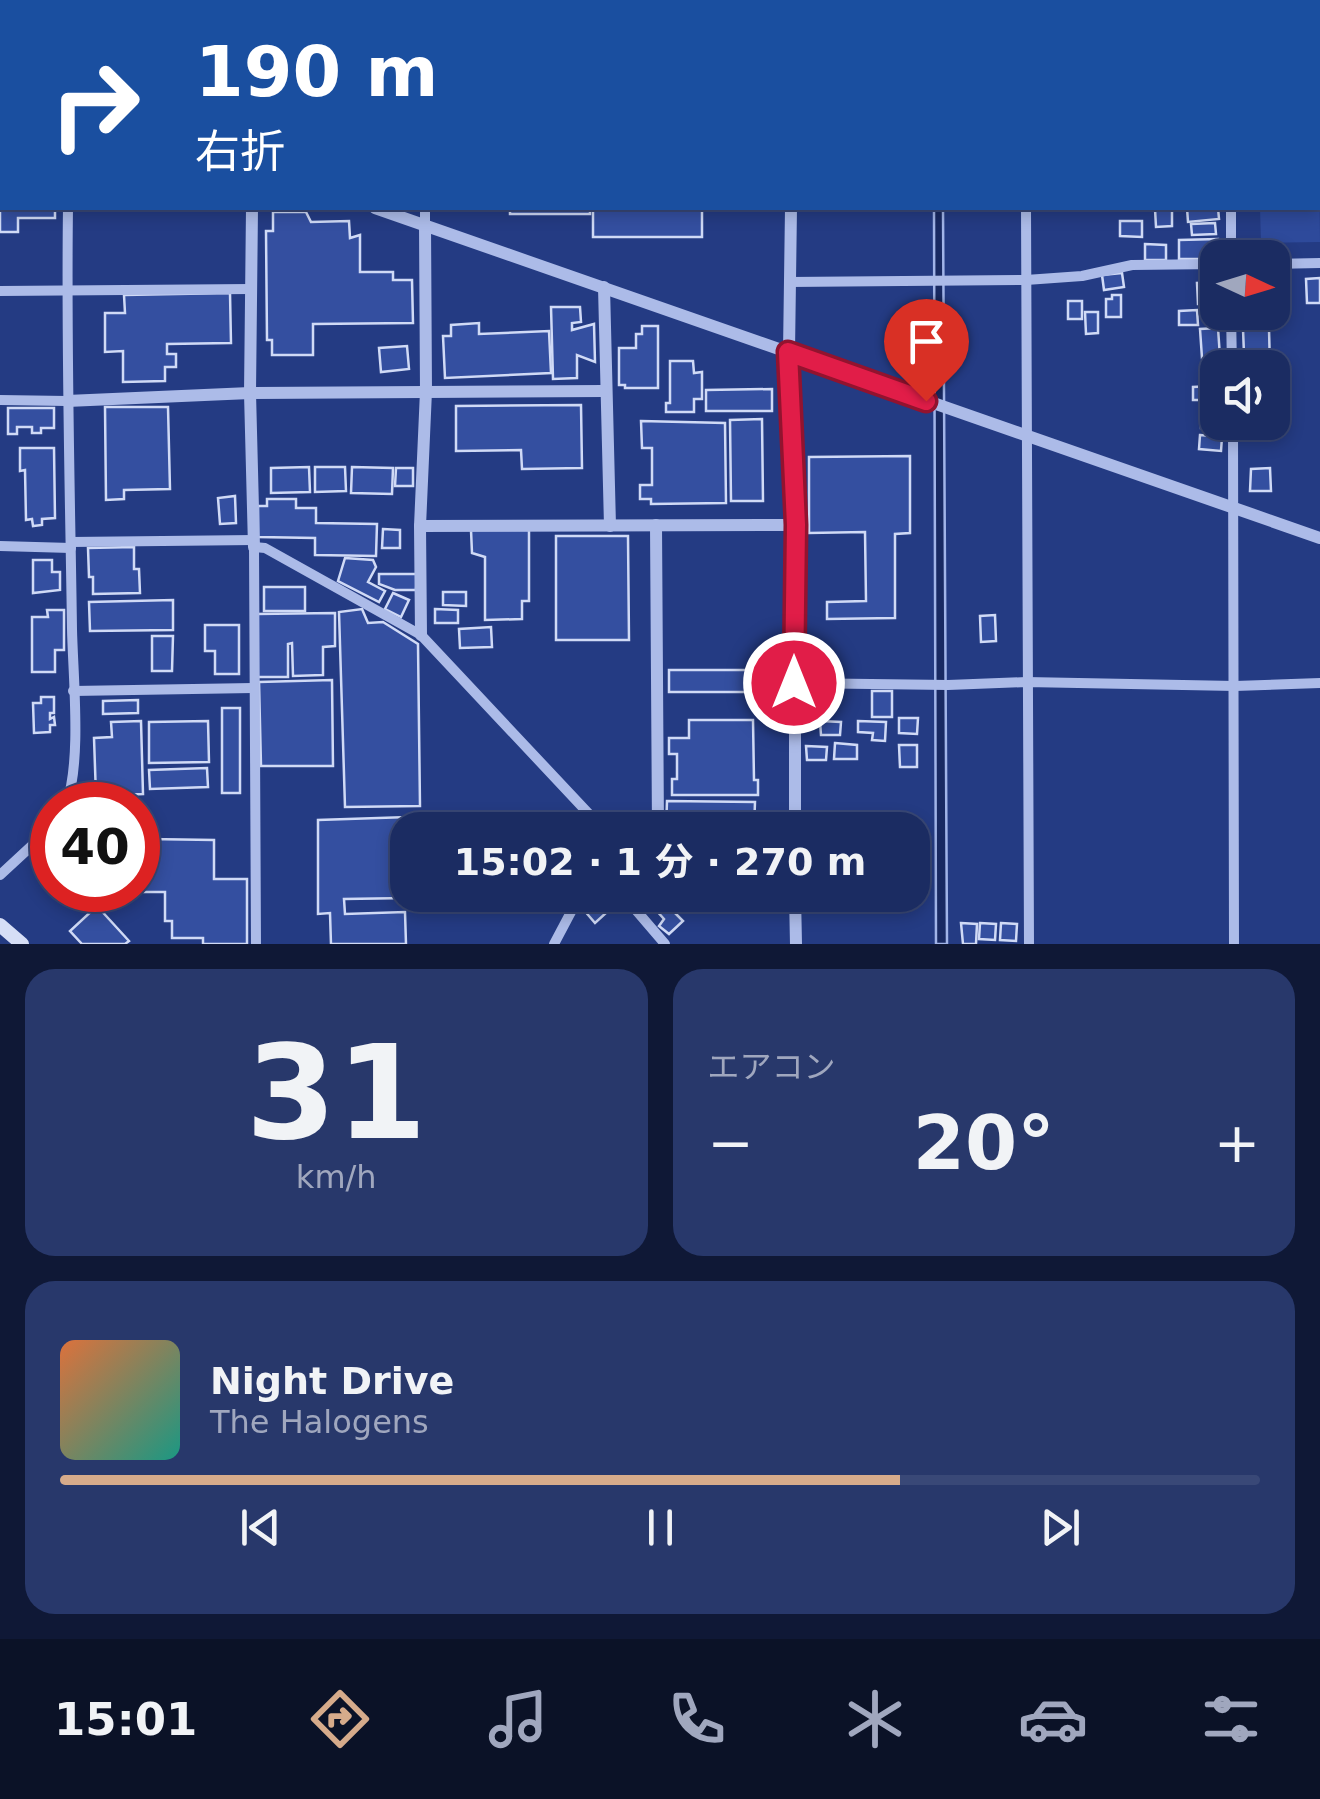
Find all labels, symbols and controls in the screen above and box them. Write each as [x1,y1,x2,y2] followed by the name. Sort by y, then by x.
[195,31,438,113] text: 190 m
[30,40,160,170] icon: right
[195,125,285,178] text: 右折
[1200,240,1290,330] north arrow
[1200,240,1290,440] map controls
[884,299,969,402] pin
[899,314,954,369] icon: arrive
[1200,350,1290,440] button: sound
[742,631,846,735] position arrow
[30,782,160,912] speed limit sign: 40
[454,840,866,884] text: 15:02 · 1 分 · 270 m
[246,1017,427,1169] text: 31
[708,1048,836,1086] text: エアコン
[913,1099,1055,1187] text: 20°
[708,1111,754,1175] text: −
[1214,1111,1260,1175] text: +
[296,1158,377,1196] text: km/h
[210,1359,454,1403] text: Night Drive
[210,1403,429,1441] text: The Halogens
[233,1500,288,1555] icon: previous
[633,1500,688,1555] icon: pause
[1033,1500,1088,1555] icon: next
[305,1684,375,1754] icon: directions
[483,1684,553,1754] icon: music
[662,1684,732,1754] icon: phone
[840,1684,910,1754] icon: climate
[1018,1684,1088,1754] icon: car
[1196,1684,1266,1754] icon: filters
[54,1693,197,1746] text: 15:01

